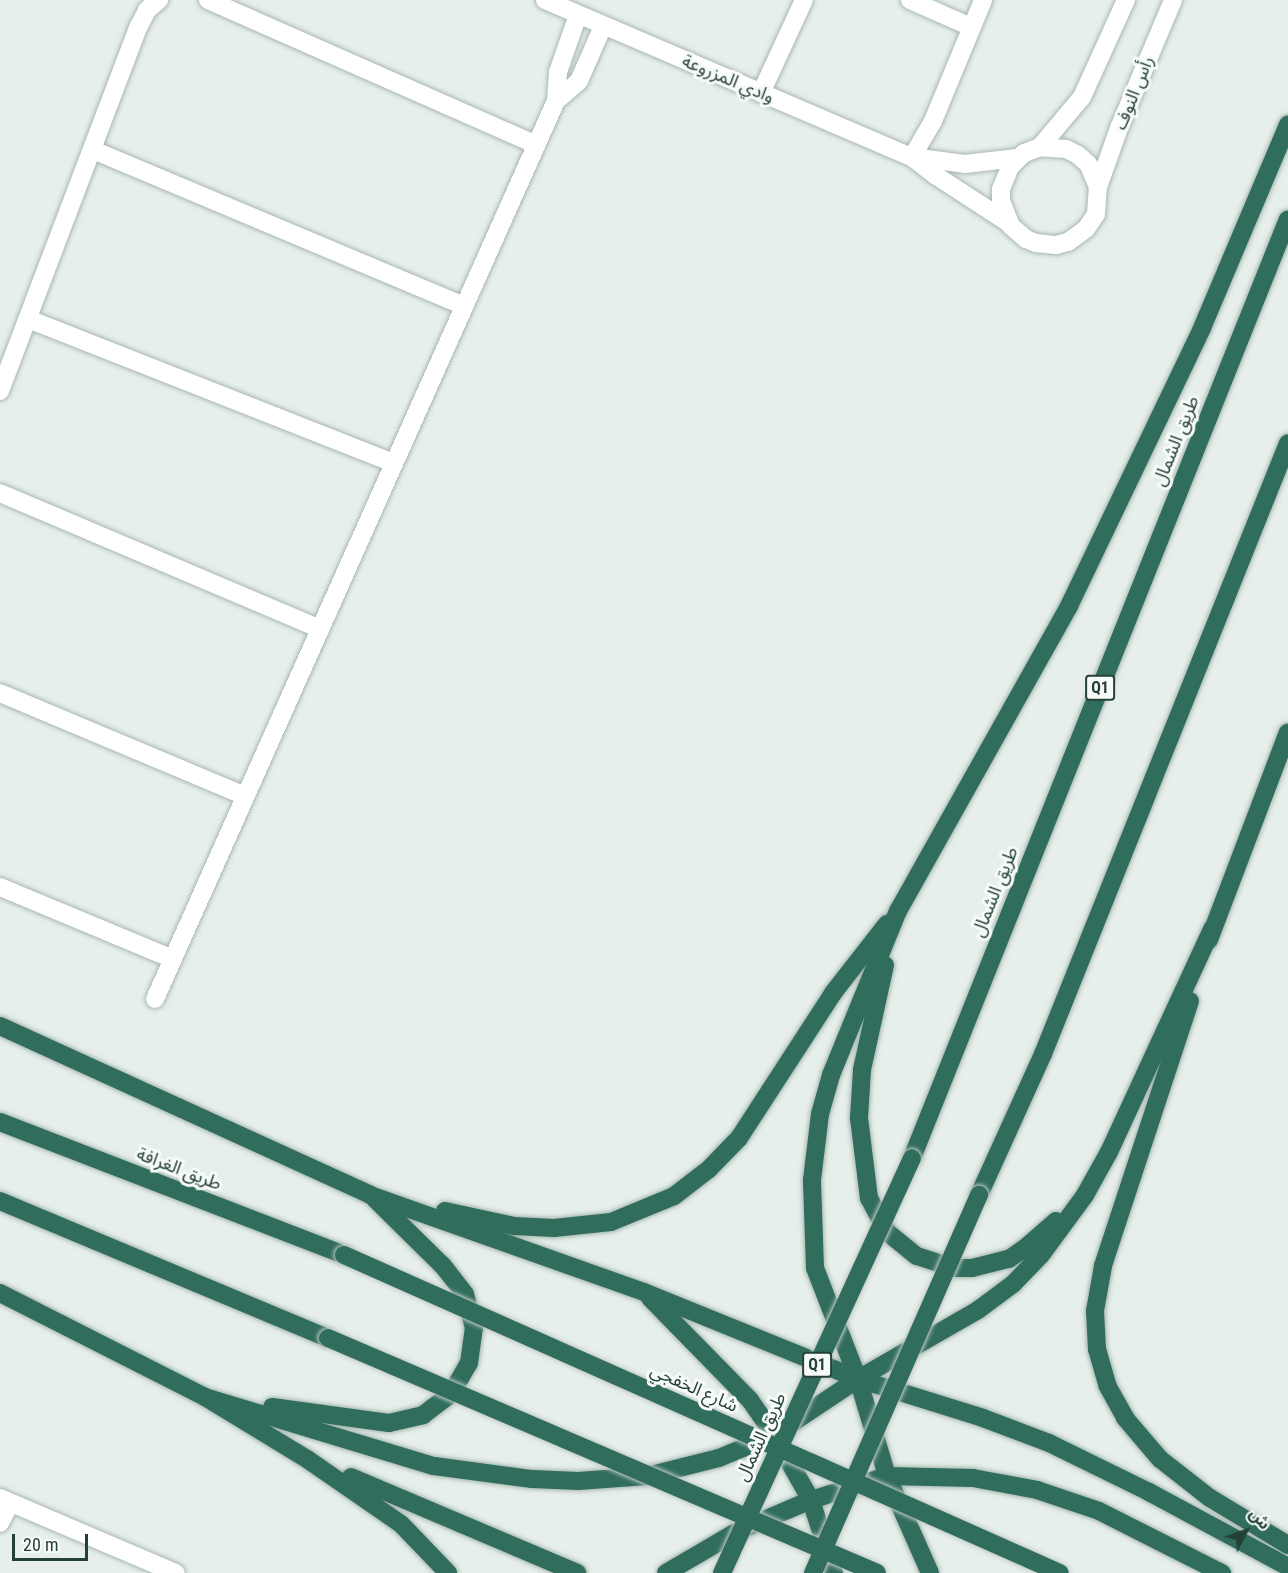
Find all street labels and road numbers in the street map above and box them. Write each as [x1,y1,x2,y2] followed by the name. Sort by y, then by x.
[679,50,777,108] street label: وادي المزروعة
[1109,53,1159,133] street label: رأس النوف
[1148,393,1204,489] street label: طريق الشمال
[1085,675,1115,701] road number: Q1
[967,844,1023,940] street label: طريق الشمال
[134,1143,224,1195] street label: طريق الغرافة
[802,1352,832,1378] road number: Q1
[647,1359,741,1417] street label: شارع الخفجي
[731,1389,791,1485] street label: طريق الشمال

